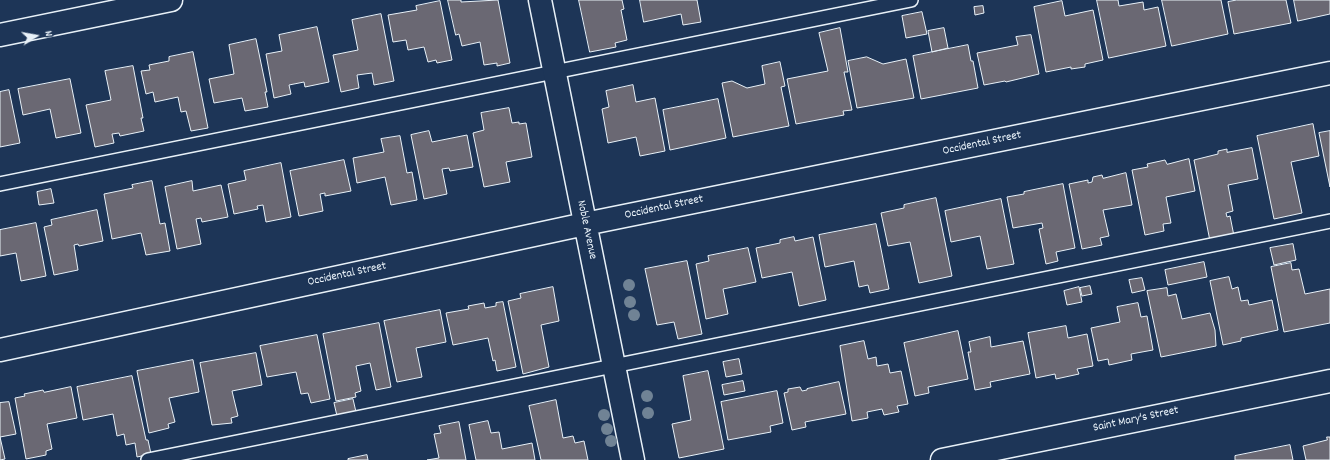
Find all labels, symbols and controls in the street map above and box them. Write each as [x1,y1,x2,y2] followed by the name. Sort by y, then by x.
[16,16,56,56] north arrow
[39,30,56,38] text: N
[941,129,1023,159] street label: Occidental Street
[623,193,705,223] street label: Occidental Street
[573,199,599,261] street label: Noble Avenue
[306,260,388,290] street label: Occidental Street
[1092,404,1180,436] street label: Saint Mary's Street

